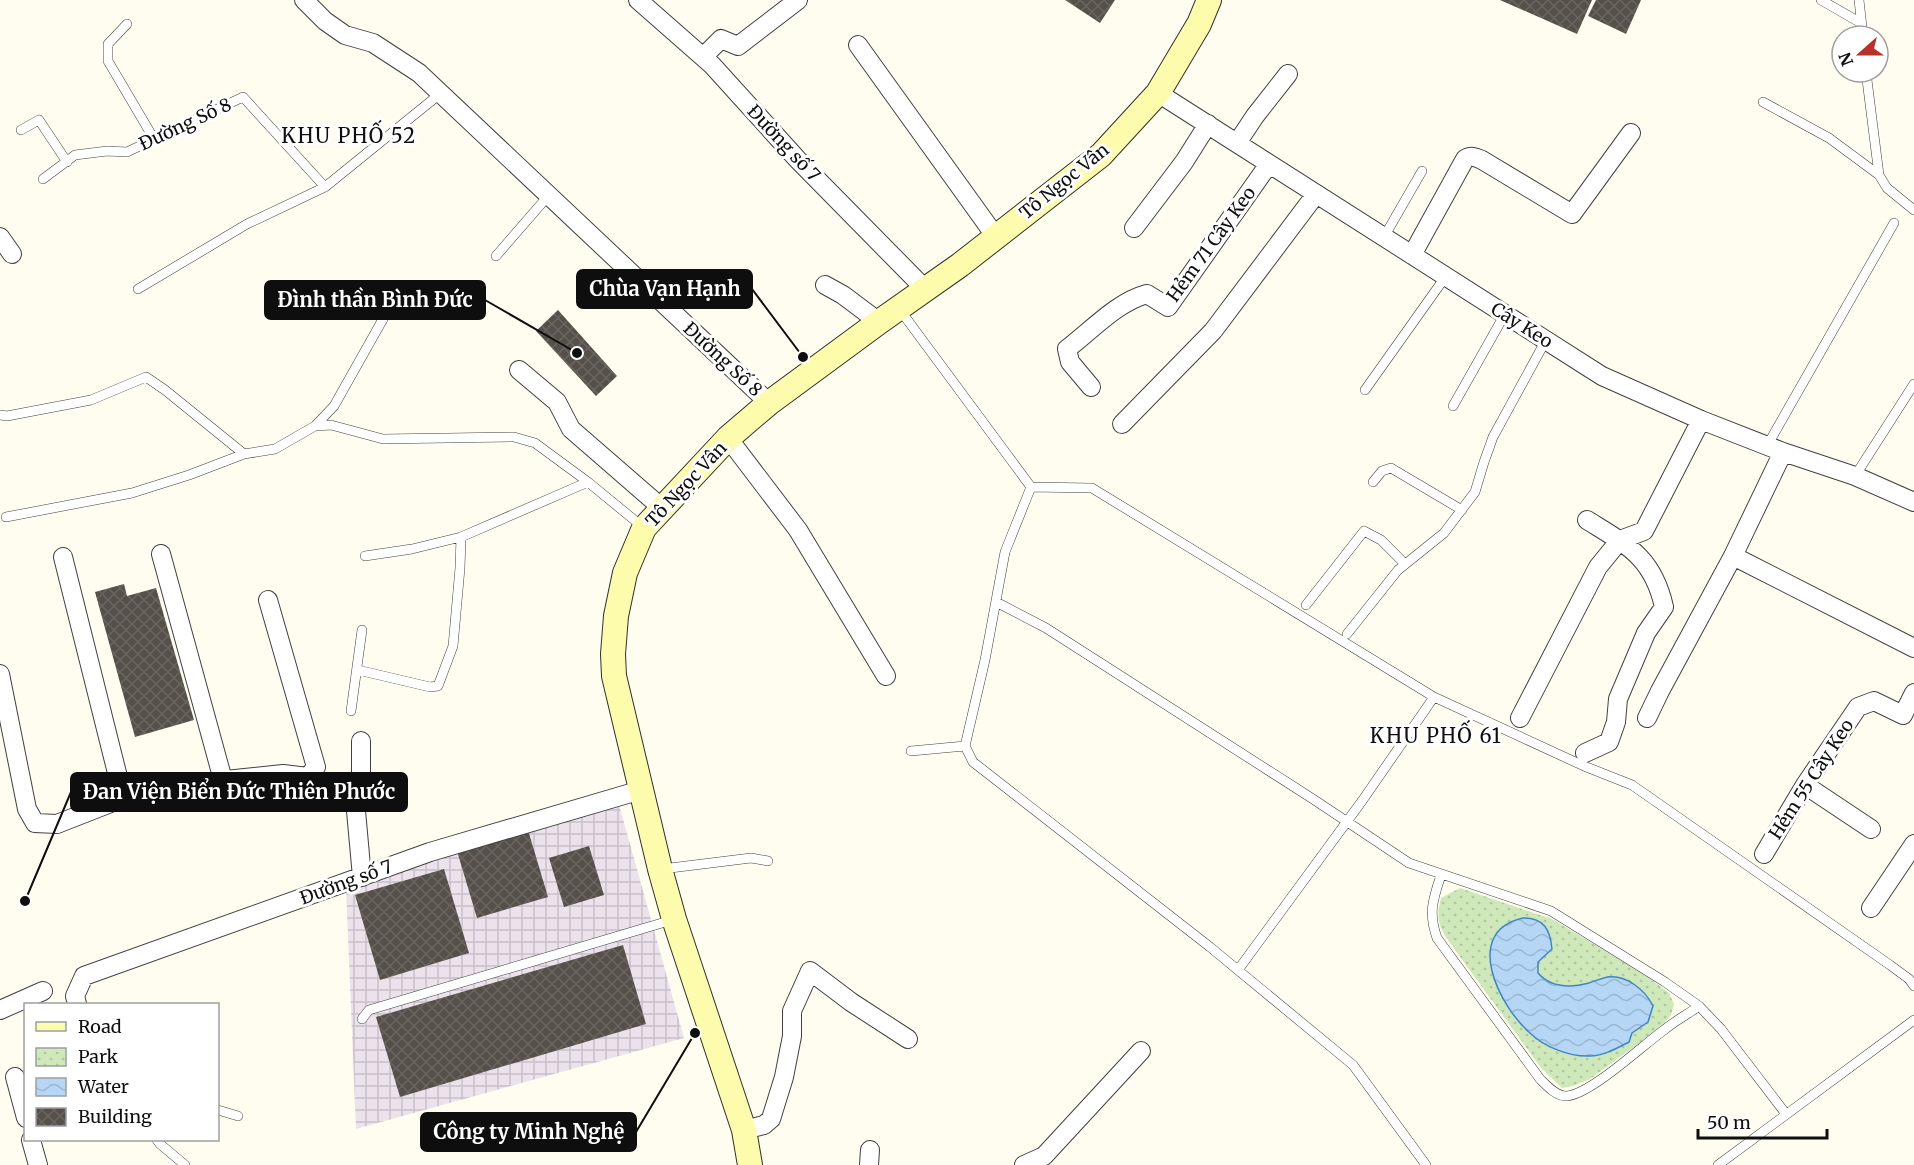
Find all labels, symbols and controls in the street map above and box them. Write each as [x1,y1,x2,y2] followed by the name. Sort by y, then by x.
[1830,24,1890,84] north arrow
[1834,50,1858,69] text: N
[135,93,235,155] street label: Đường Số 8
[743,100,825,186] street label: Đường số 7
[281,119,417,148] district label: KHU PHỐ 52
[1015,138,1113,224] street label: Tô Ngọc Vân
[1162,182,1260,306] street label: Hẻm 71 Cây Keo
[577,270,752,308] callout: Chùa Vạn Hạnh
[589,276,741,301] text: Chùa Vạn Hạnh
[265,281,485,319] callout: Đình thần Bình Đức
[277,287,473,312] text: Đình thần Bình Đức
[1487,297,1557,353] street label: Cây Keo
[679,317,767,401] street label: Đường Số 8
[641,436,731,532] street label: Tô Ngọc Vân
[1764,715,1858,843] street label: Hẻm 55 Cây Keo
[1370,719,1502,748] district label: KHU PHỐ 61
[71,773,407,811] callout: Đan Viện Biển Đức Thiên Phước
[83,777,395,804] text: Đan Viện Biển Đức Thiên Phước
[297,855,395,909] street label: Đường số 7
[24,1003,219,1141] legend
[78,1015,122,1038] text: Road
[78,1045,119,1068] text: Park
[77,1075,129,1098] text: Water
[1698,1102,1827,1140] scale bar
[78,1105,152,1128] text: Building
[1707,1111,1751,1134] text: 50 m
[421,1113,636,1151] callout: Công ty Minh Nghệ
[434,1119,625,1144] text: Công ty Minh Nghệ

